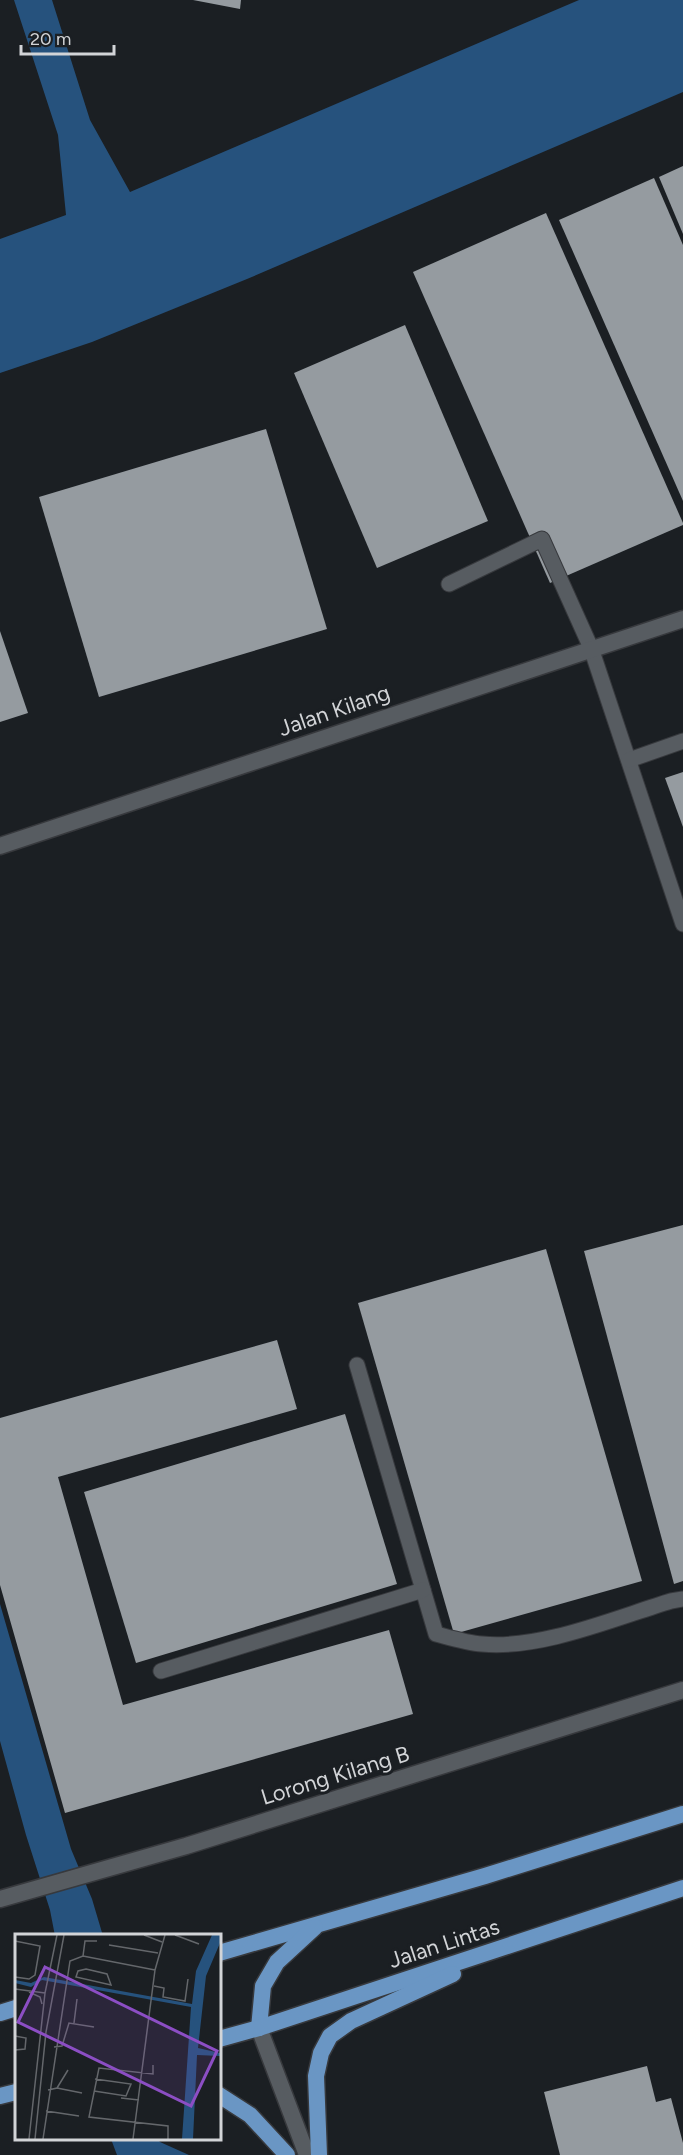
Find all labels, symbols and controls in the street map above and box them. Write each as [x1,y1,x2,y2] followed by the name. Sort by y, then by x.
[21,18,114,56] scale bar
[30,28,71,50] text: 20 m
[275,679,393,742] street label: Jalan Kilang
[258,1740,413,1811] street label: Lorong Kilang B
[385,1913,503,1974] street label: Jalan Lintas
[15,1934,220,2140] inset map

